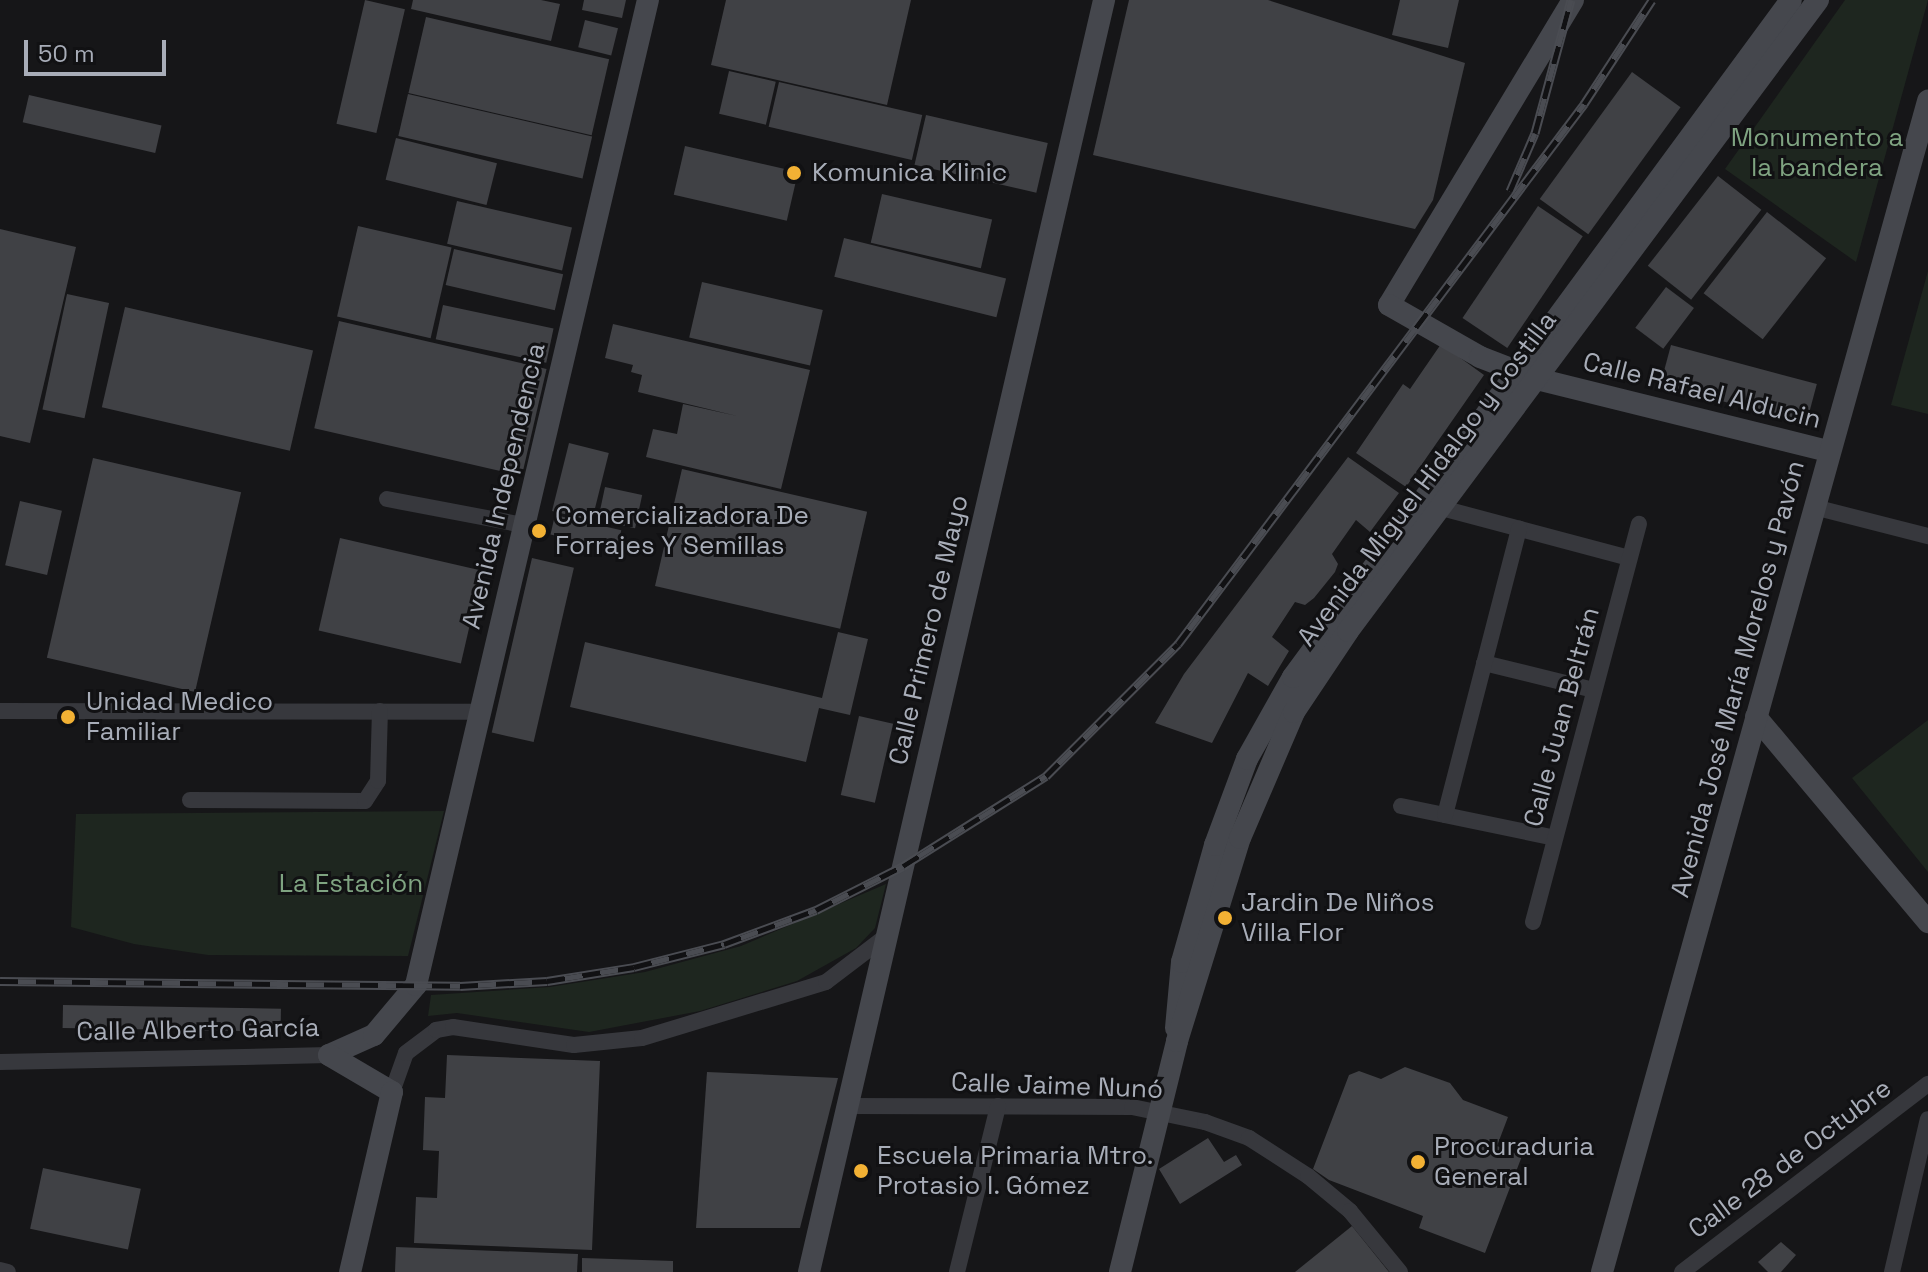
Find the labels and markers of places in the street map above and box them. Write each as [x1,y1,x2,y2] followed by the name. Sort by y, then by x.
[812,157,1007,189] place label: Komunica Klinic
[783,162,805,184] marker: Komunica Klinic
[555,500,809,562] place label: Comercializadora De Forrajes Y Semillas
[530,522,548,540] marker: Comercializadora De Forrajes Y Semillas
[86,686,273,748] place label: Unidad Medico Familiar
[57,706,79,728] marker: Unidad Medico Familiar
[1241,887,1434,948] place label: Jardin De Niños Villa Flor
[1216,909,1234,927] marker: Jardin De Niños Villa Flor
[1434,1131,1594,1192] place label: Procuraduria General
[877,1140,1153,1202] place label: Escuela Primaria Mtro. Protasio I. Gómez
[1409,1153,1427,1171] marker: Procuraduria General
[852,1162,870,1180] marker: Escuela Primaria Mtro. Protasio I. Gómez

